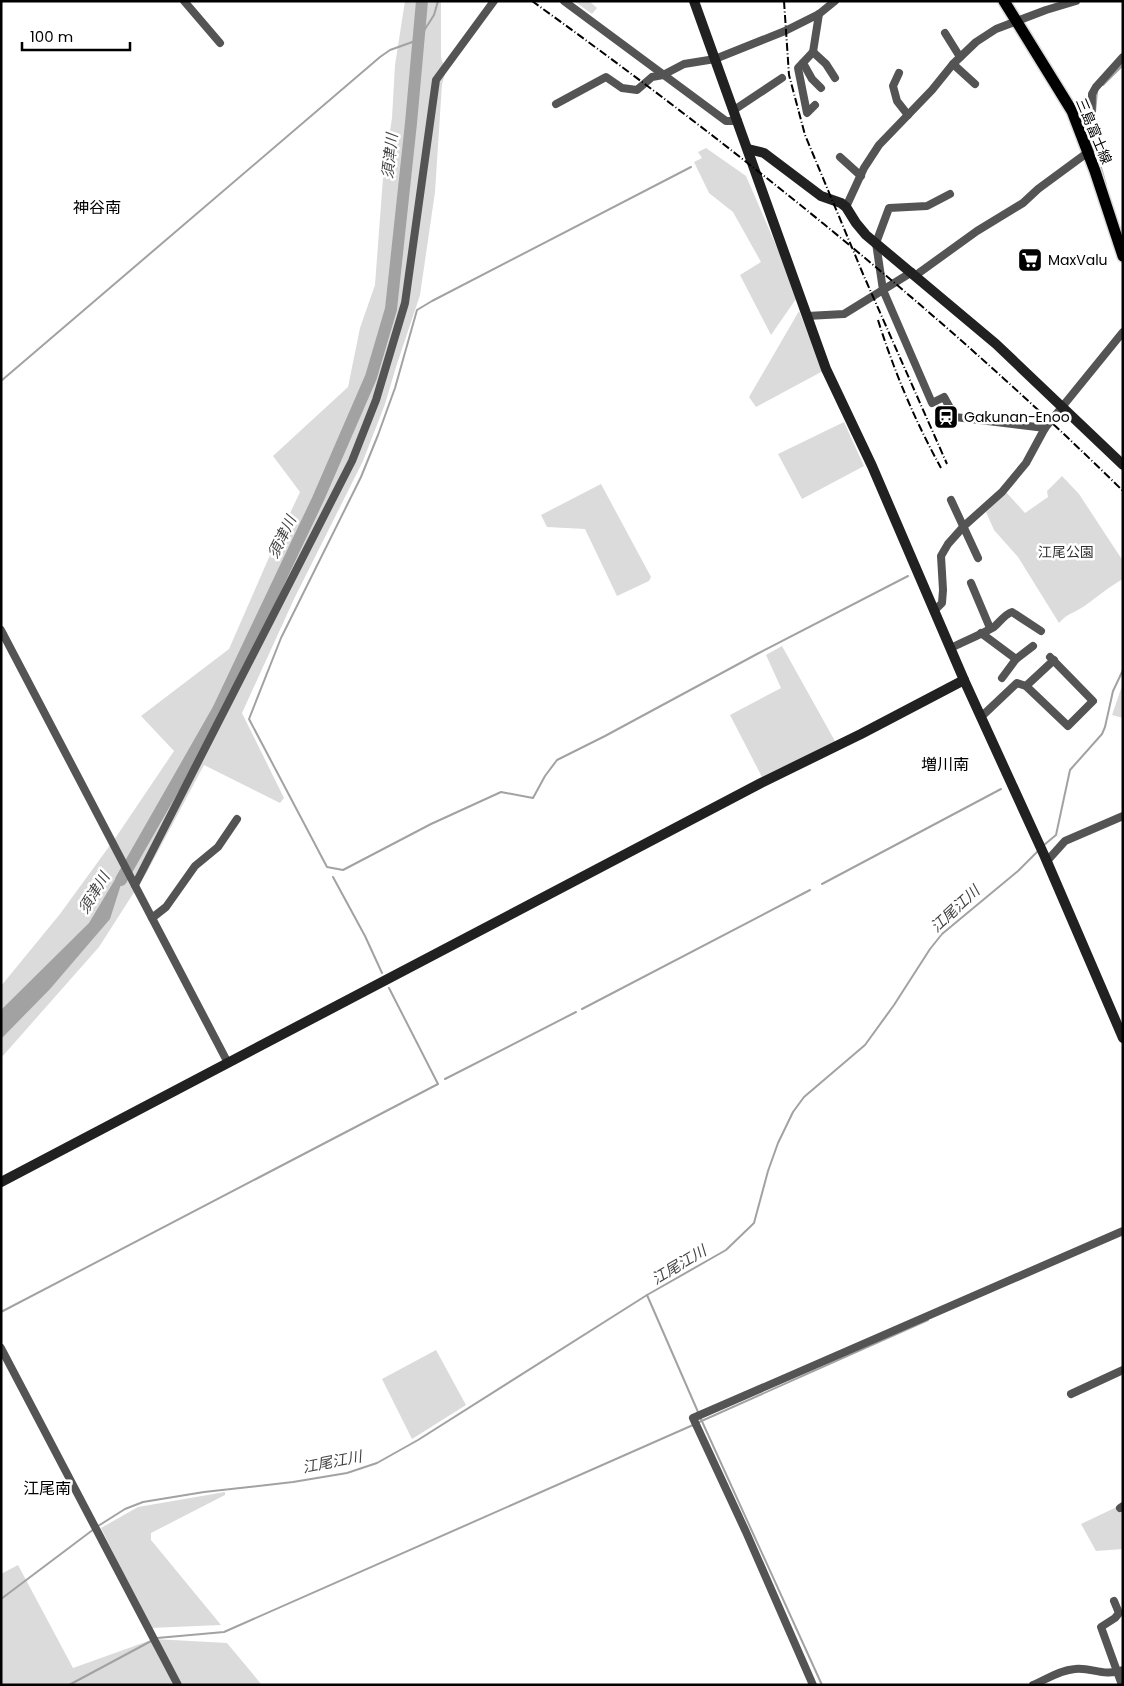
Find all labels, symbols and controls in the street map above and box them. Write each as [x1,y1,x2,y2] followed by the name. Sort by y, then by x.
[22,20,130,52] scale bar
[30,26,73,47] text: 100 m
[1071,95,1117,167] street label: 三島富士線
[377,130,403,179] water label: 須津川
[73,196,121,219] district label: 神谷南
[1017,247,1043,273] supermarket icon: MaxValu
[1048,250,1108,270] place label: MaxValu
[933,404,959,430] station icon: Gakunan-Enoo
[964,407,1070,427] place label: Gakunan-Enoo
[262,510,302,562] water label: 須津川
[1038,542,1094,562] park label: 江尾公園
[921,753,969,776] district label: 増川南
[73,866,115,917] water label: 須津川
[926,879,985,937] water label: 江尾江川
[648,1239,712,1289] water label: 江尾江川
[300,1445,365,1478] water label: 江尾江川
[23,1477,71,1500] district label: 江尾南

